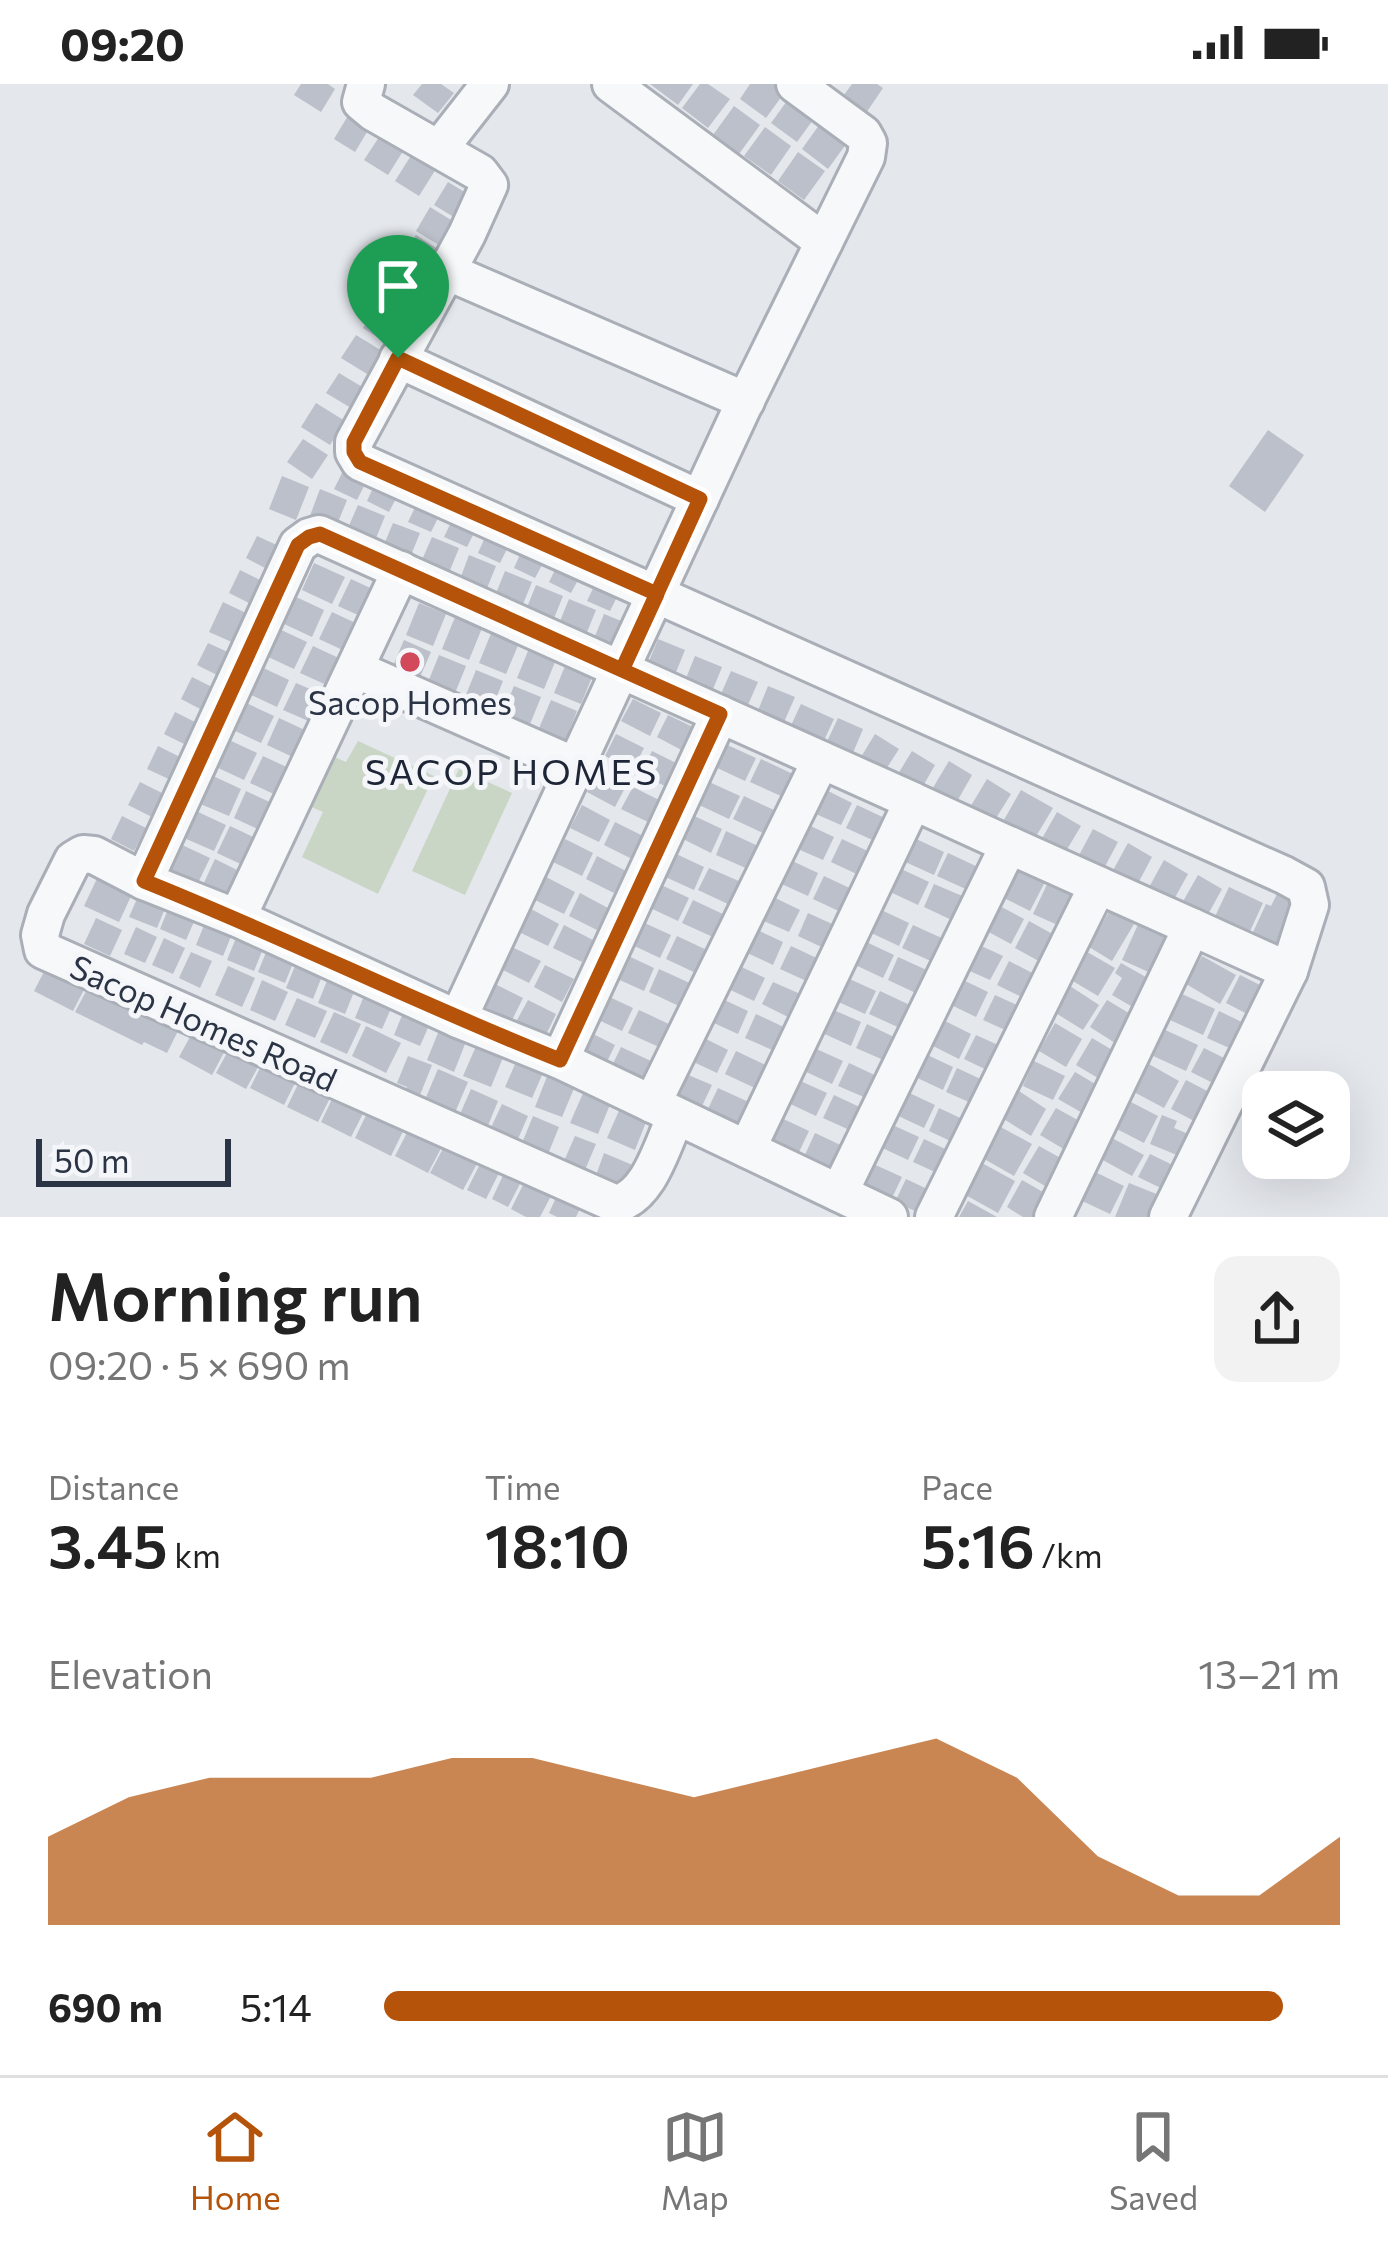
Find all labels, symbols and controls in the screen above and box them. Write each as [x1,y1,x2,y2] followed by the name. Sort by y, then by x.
[60,15,185,70] text: 09:20
[347,235,449,358] pin
[365,253,431,319] icon: arrive
[397,649,423,675] marker: Sacop Homes
[308,681,512,722] place label: Sacop Homes
[365,748,659,792] district label: SACOP HOMES
[64,945,344,1099] street label: Sacop Homes Road
[1242,1071,1350,1179] map controls
[1242,1071,1350,1179] button: layers
[36,1133,231,1186] scale bar
[54,1139,130,1180] text: 50 m
[48,1254,423,1335] text: Morning run
[1214,1256,1340,1382] button: share
[48,1340,351,1388] text: 09:20 · 5 × 690 m
[48,1466,179,1507] text: Distance
[485,1466,561,1507] text: Time
[921,1466,993,1507] text: Pace
[48,1507,168,1580] text: 3.45
[485,1507,630,1580] text: 18:10
[921,1507,1035,1580] text: 5:16
[168,1534,221,1575] text: km
[1035,1534,1103,1575] text: /km
[48,1649,213,1697] text: Elevation
[1198,1649,1340,1697] text: 13–21 m
[48,1982,163,2030] text: 690 m
[240,1982,312,2030] text: 5:14
[190,2104,281,2217] tab: Home
[661,2104,729,2217] tab: Map
[1109,2104,1198,2217] tab: Saved

